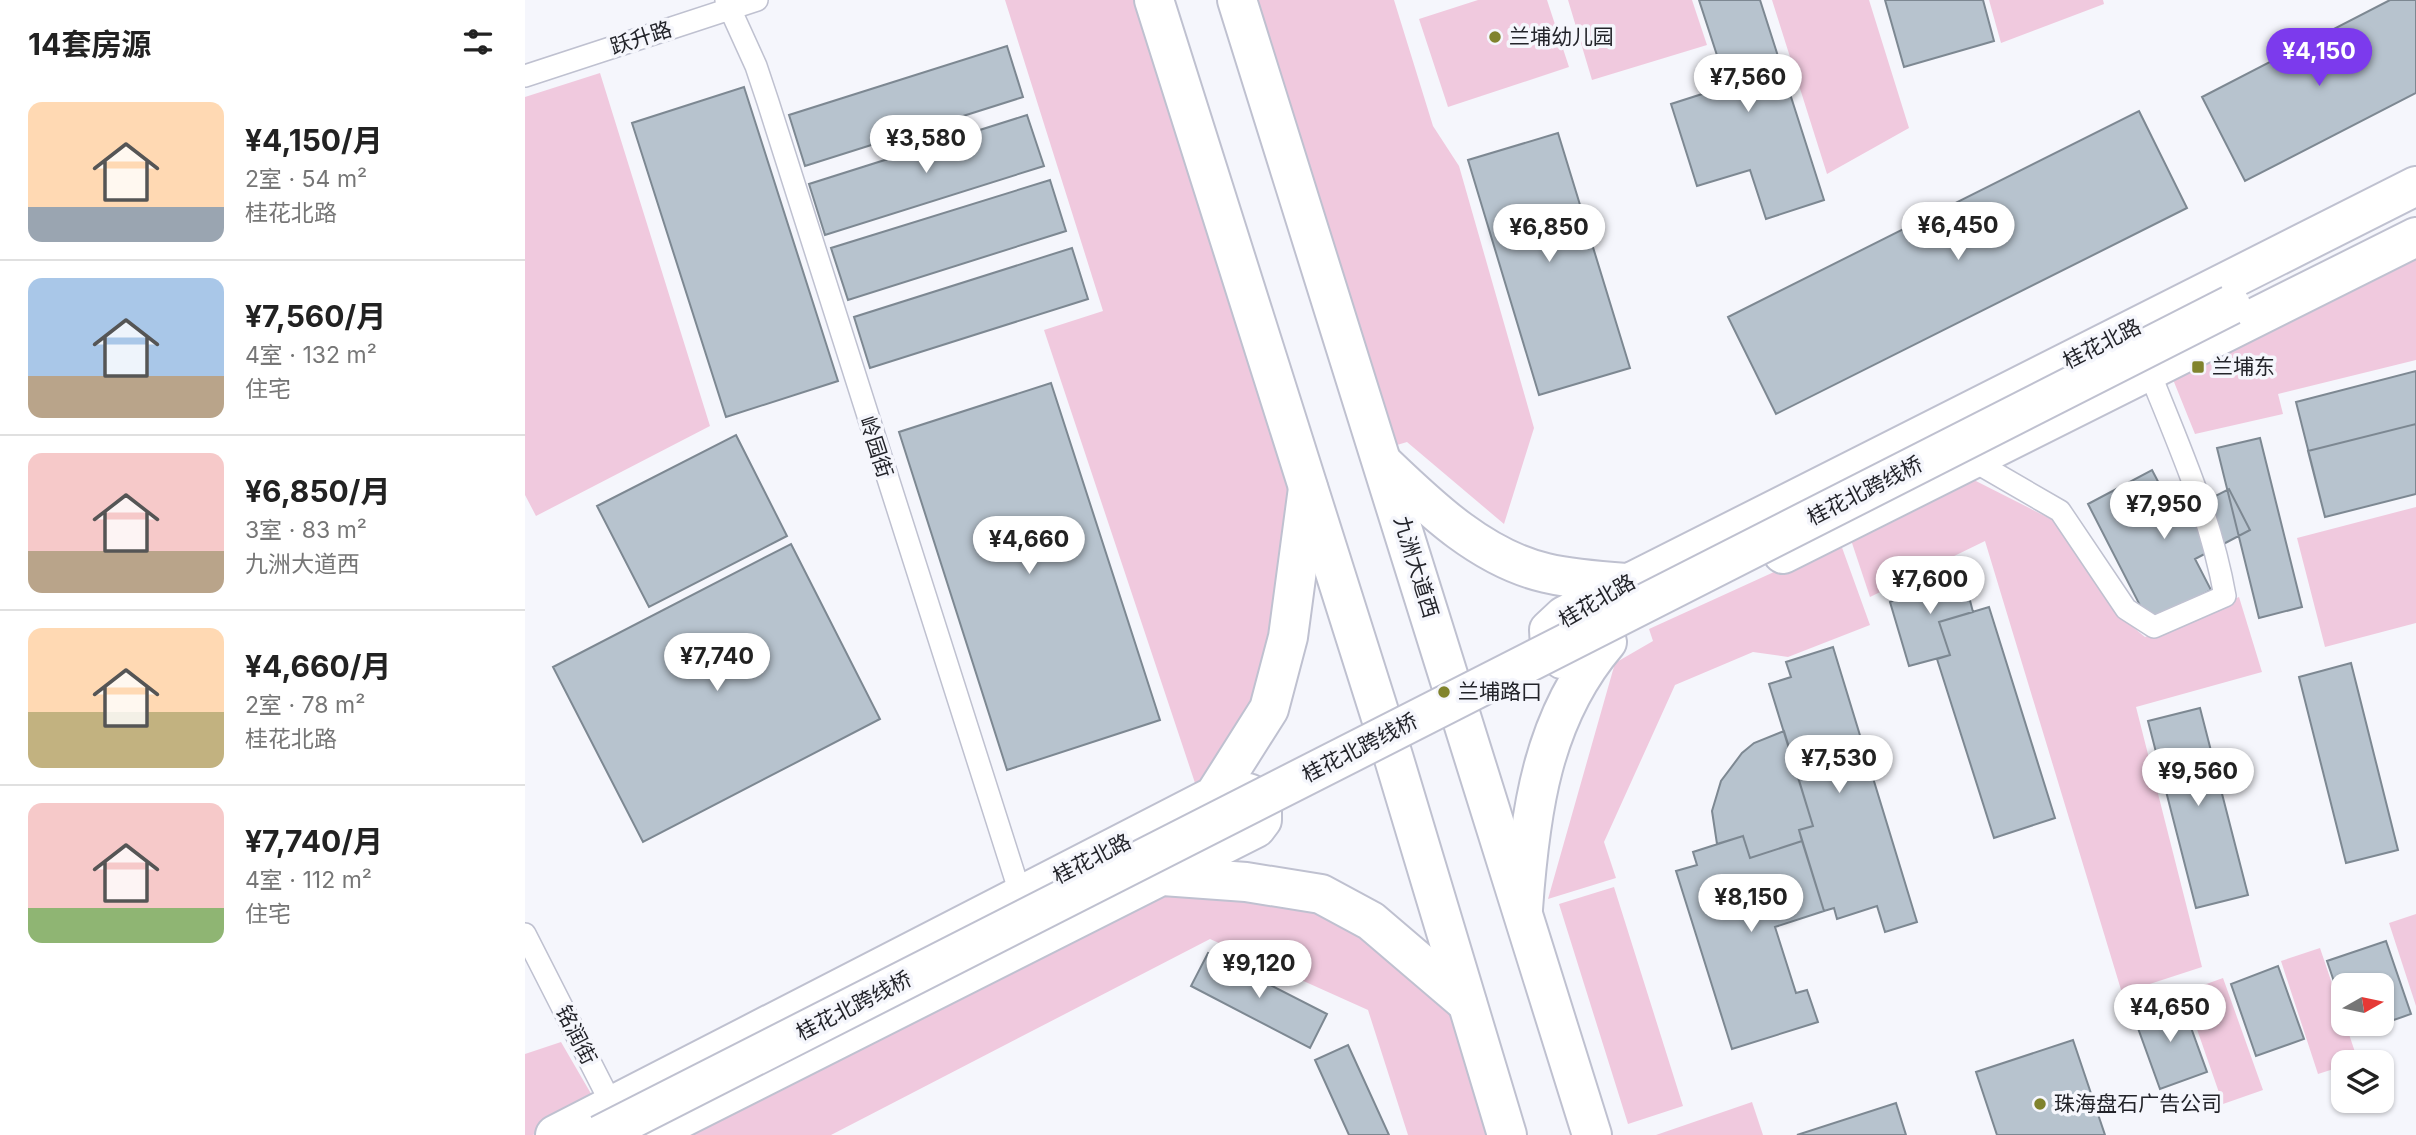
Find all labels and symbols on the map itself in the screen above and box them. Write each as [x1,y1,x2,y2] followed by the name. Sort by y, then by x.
[607,16,675,59] street label: 跃升路
[1509,24,1614,49] place label: 兰埔幼儿园
[2262,28,2376,88] pin: ¥4,150
[1487,29,1503,45] marker: 兰埔幼儿园
[1691,54,1805,114] pin: ¥7,560
[869,116,983,175] pin: ¥3,580
[1901,202,2015,262] pin: ¥6,450
[1492,204,1606,264] pin: ¥6,850
[2059,313,2145,374] street label: 桂花北路
[2212,354,2275,379] place label: 兰埔东
[2190,359,2206,375] marker: 兰埔东
[855,413,898,481] street label: 岭园街
[1803,451,1927,530] street label: 桂花北跨线桥
[2107,482,2221,541] pin: ¥7,950
[1389,513,1444,621] street label: 九洲大道西
[972,516,1086,576] pin: ¥4,660
[1873,556,1987,616] pin: ¥7,600
[1554,569,1639,632] street label: 桂花北路
[660,634,774,693] pin: ¥7,740
[1458,679,1542,704] place label: 兰埔路口
[1436,684,1452,700] marker: 兰埔路口
[1298,708,1422,787] street label: 桂花北跨线桥
[1782,736,1896,795] pin: ¥7,530
[2141,748,2255,808] pin: ¥9,560
[1049,828,1135,889] street label: 桂花北路
[1694,874,1808,934] pin: ¥8,150
[1202,940,1316,1000] pin: ¥9,120
[792,966,916,1045] street label: 桂花北跨线桥
[2331,973,2394,1036] north arrow
[2113,984,2227,1044] pin: ¥4,650
[551,1001,602,1069] street label: 铭润街
[2054,1091,2222,1116] place label: 珠海盘石广告公司
[2032,1096,2048,1112] marker: 珠海盘石广告公司

